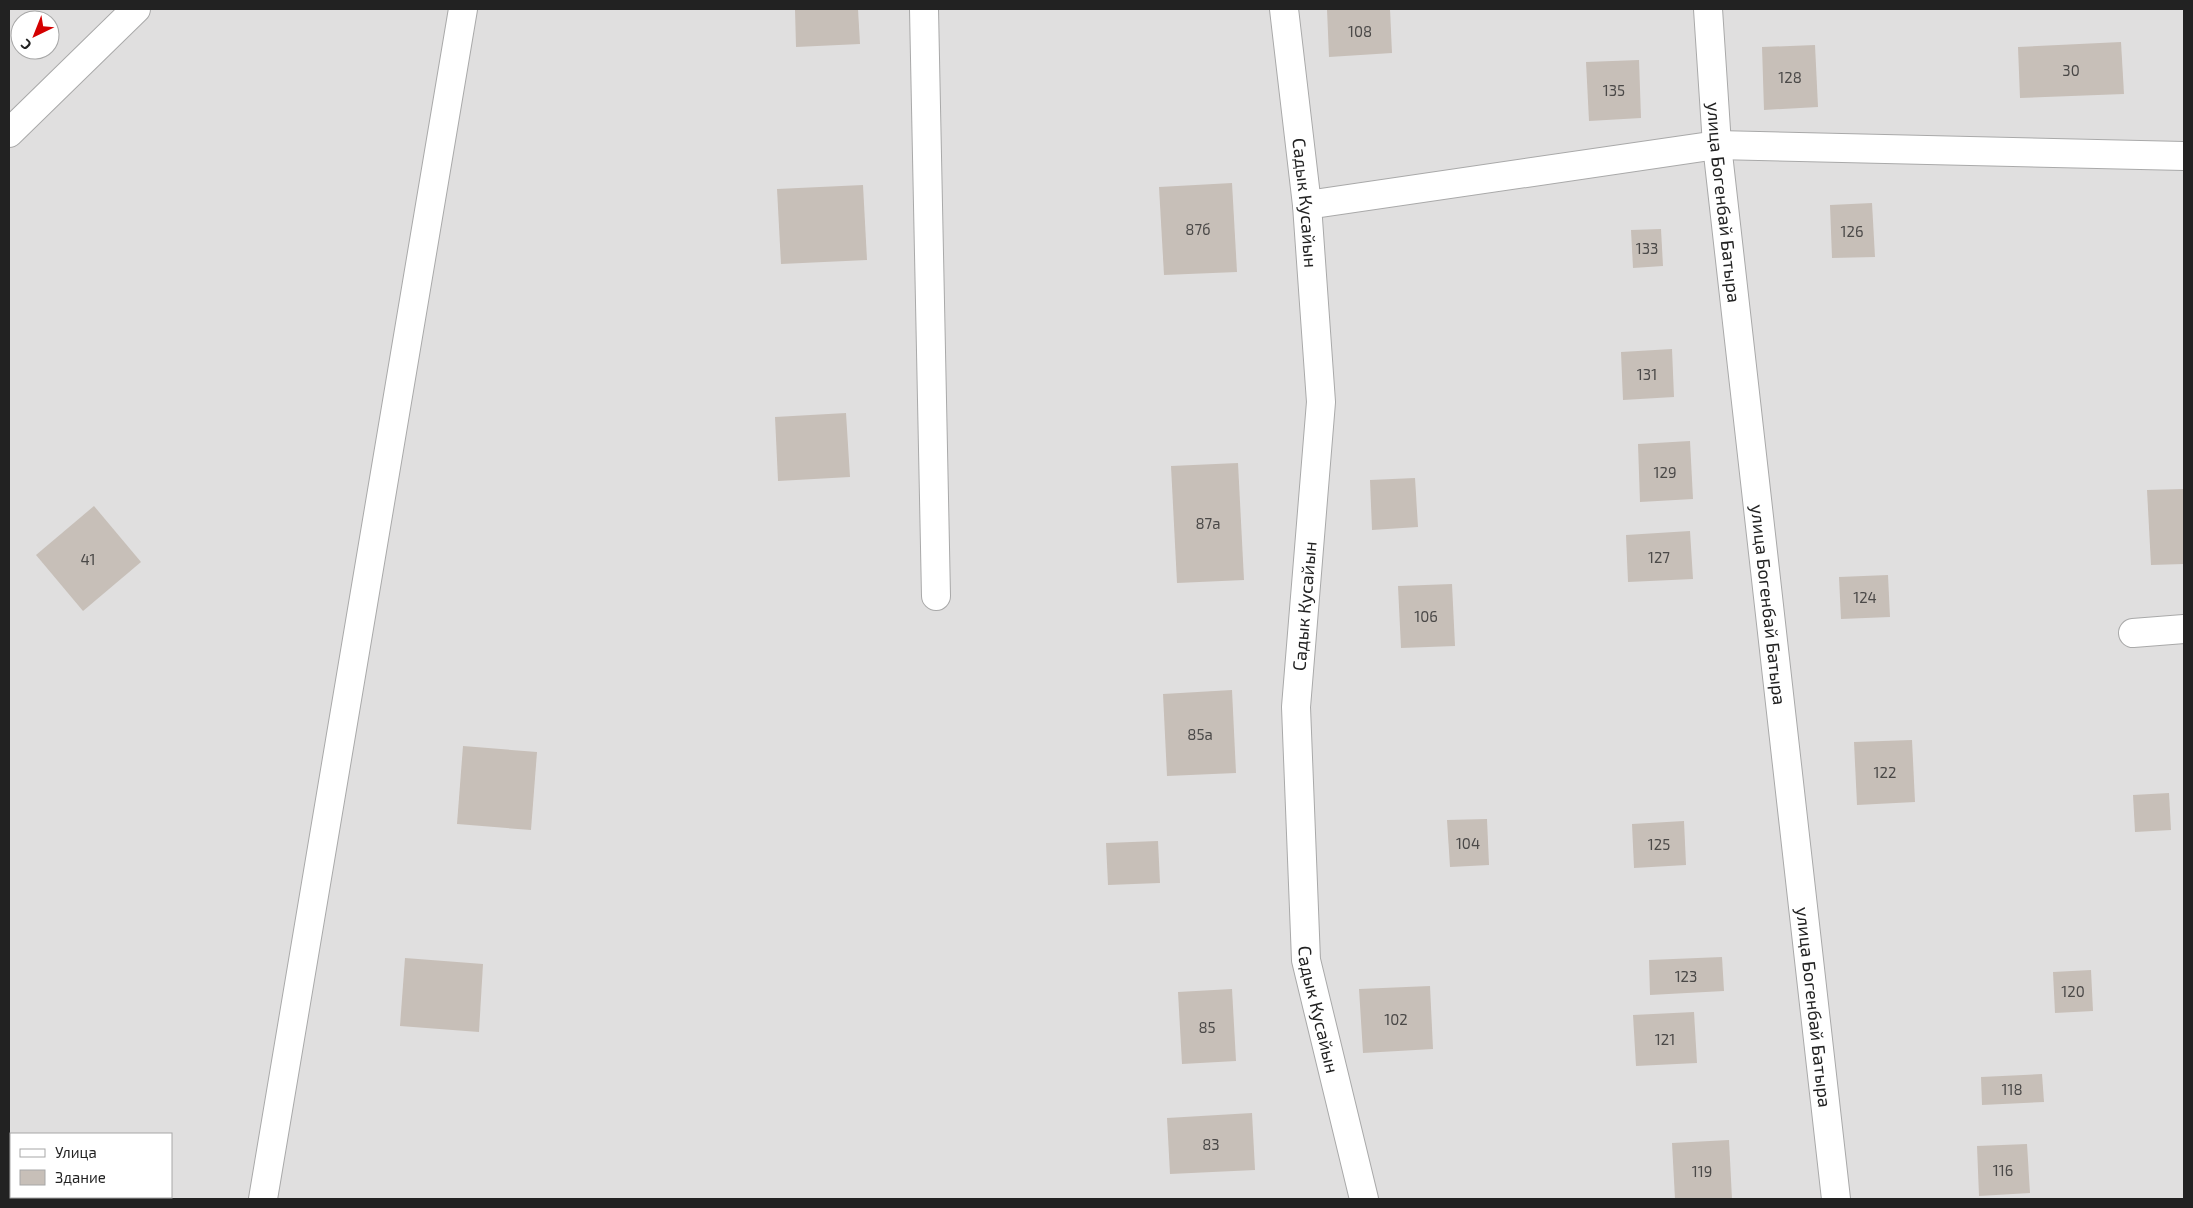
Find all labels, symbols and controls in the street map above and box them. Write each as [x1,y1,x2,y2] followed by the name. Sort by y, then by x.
[10,10,60,60] north arrow
[1348,22,1372,40] house number: 108
[17,36,35,54] text: С
[2062,61,2080,79] house number: 30
[1778,68,1802,86] house number: 128
[1603,81,1625,99] house number: 135
[1703,101,1746,304] street label: улица Богенбай Батыра
[1288,137,1322,268] street label: Садык Кусайын
[1185,220,1211,238] house number: 87б
[1841,222,1863,240] house number: 126
[1636,239,1658,257] house number: 133
[1637,365,1657,383] house number: 131
[1654,463,1676,481] house number: 129
[1747,503,1791,706] street label: улица Богенбай Батыра
[1195,514,1221,532] house number: 87а
[1287,540,1321,672] street label: Садык Кусайын
[1648,548,1670,566] house number: 127
[80,550,96,568] house number: 41
[1853,588,1877,606] house number: 124
[1414,607,1438,625] house number: 106
[1187,725,1213,743] house number: 85а
[1874,763,1896,781] house number: 122
[1456,834,1480,852] house number: 104
[1648,835,1670,853] house number: 125
[1792,906,1837,1109] street label: улица Богенбай Батыра
[1294,945,1344,1075] street label: Садык Кусайын
[1675,967,1697,985] house number: 123
[2061,982,2085,1000] house number: 120
[1384,1010,1408,1028] house number: 102
[1198,1018,1216,1036] house number: 85
[1655,1030,1675,1048] house number: 121
[2001,1080,2023,1098] house number: 118
[10,1133,172,1198] legend
[1202,1135,1220,1153] house number: 83
[55,1143,97,1161] text: Улица
[1993,1161,2013,1179] house number: 116
[1692,1162,1712,1180] house number: 119
[55,1168,106,1186] text: Здание

